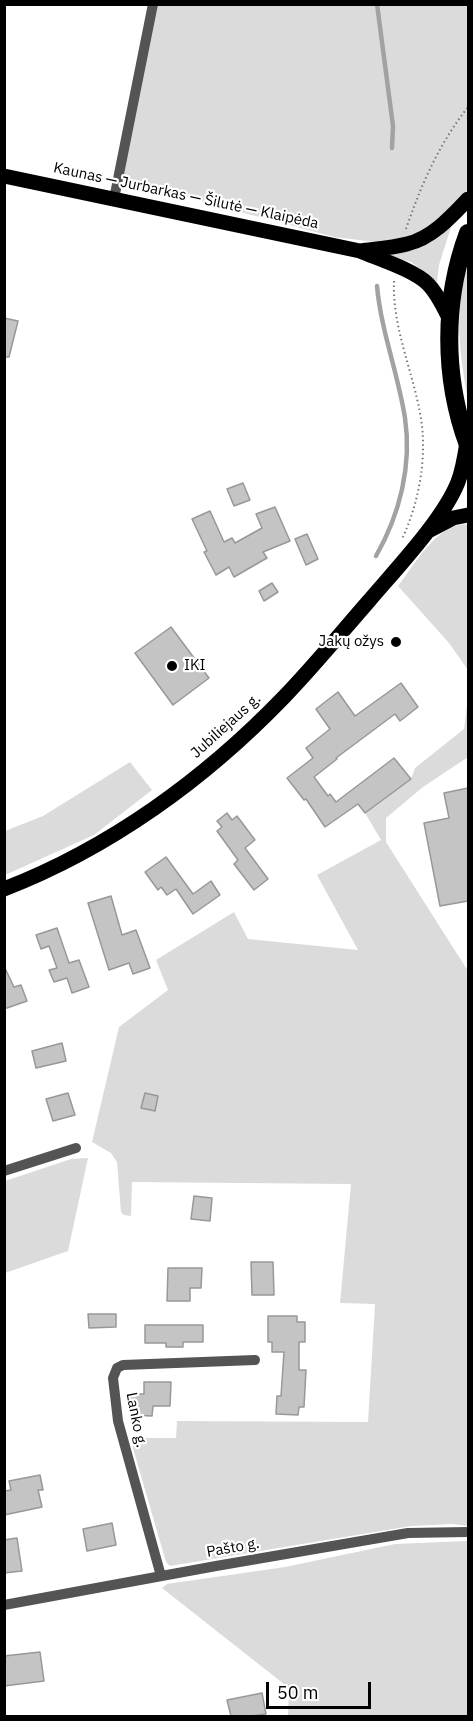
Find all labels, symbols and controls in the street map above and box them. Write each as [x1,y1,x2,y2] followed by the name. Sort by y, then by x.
[52,159,320,233] street label: Kaunas — Jurbarkas — Šilutė — Klaipėda
[319,633,384,651] place label: Jakų ožys
[389,635,403,649] marker: Jakų ožys
[184,657,206,675] place label: IKI
[165,659,179,673] marker: IKI
[187,690,265,762] street label: Jubiliejaus g.
[122,1391,150,1449] street label: Lanko g.
[205,1534,261,1562] street label: Pašto g.
[269,1670,374,1708] scale bar
[277,1681,319,1704] text: 50 m

